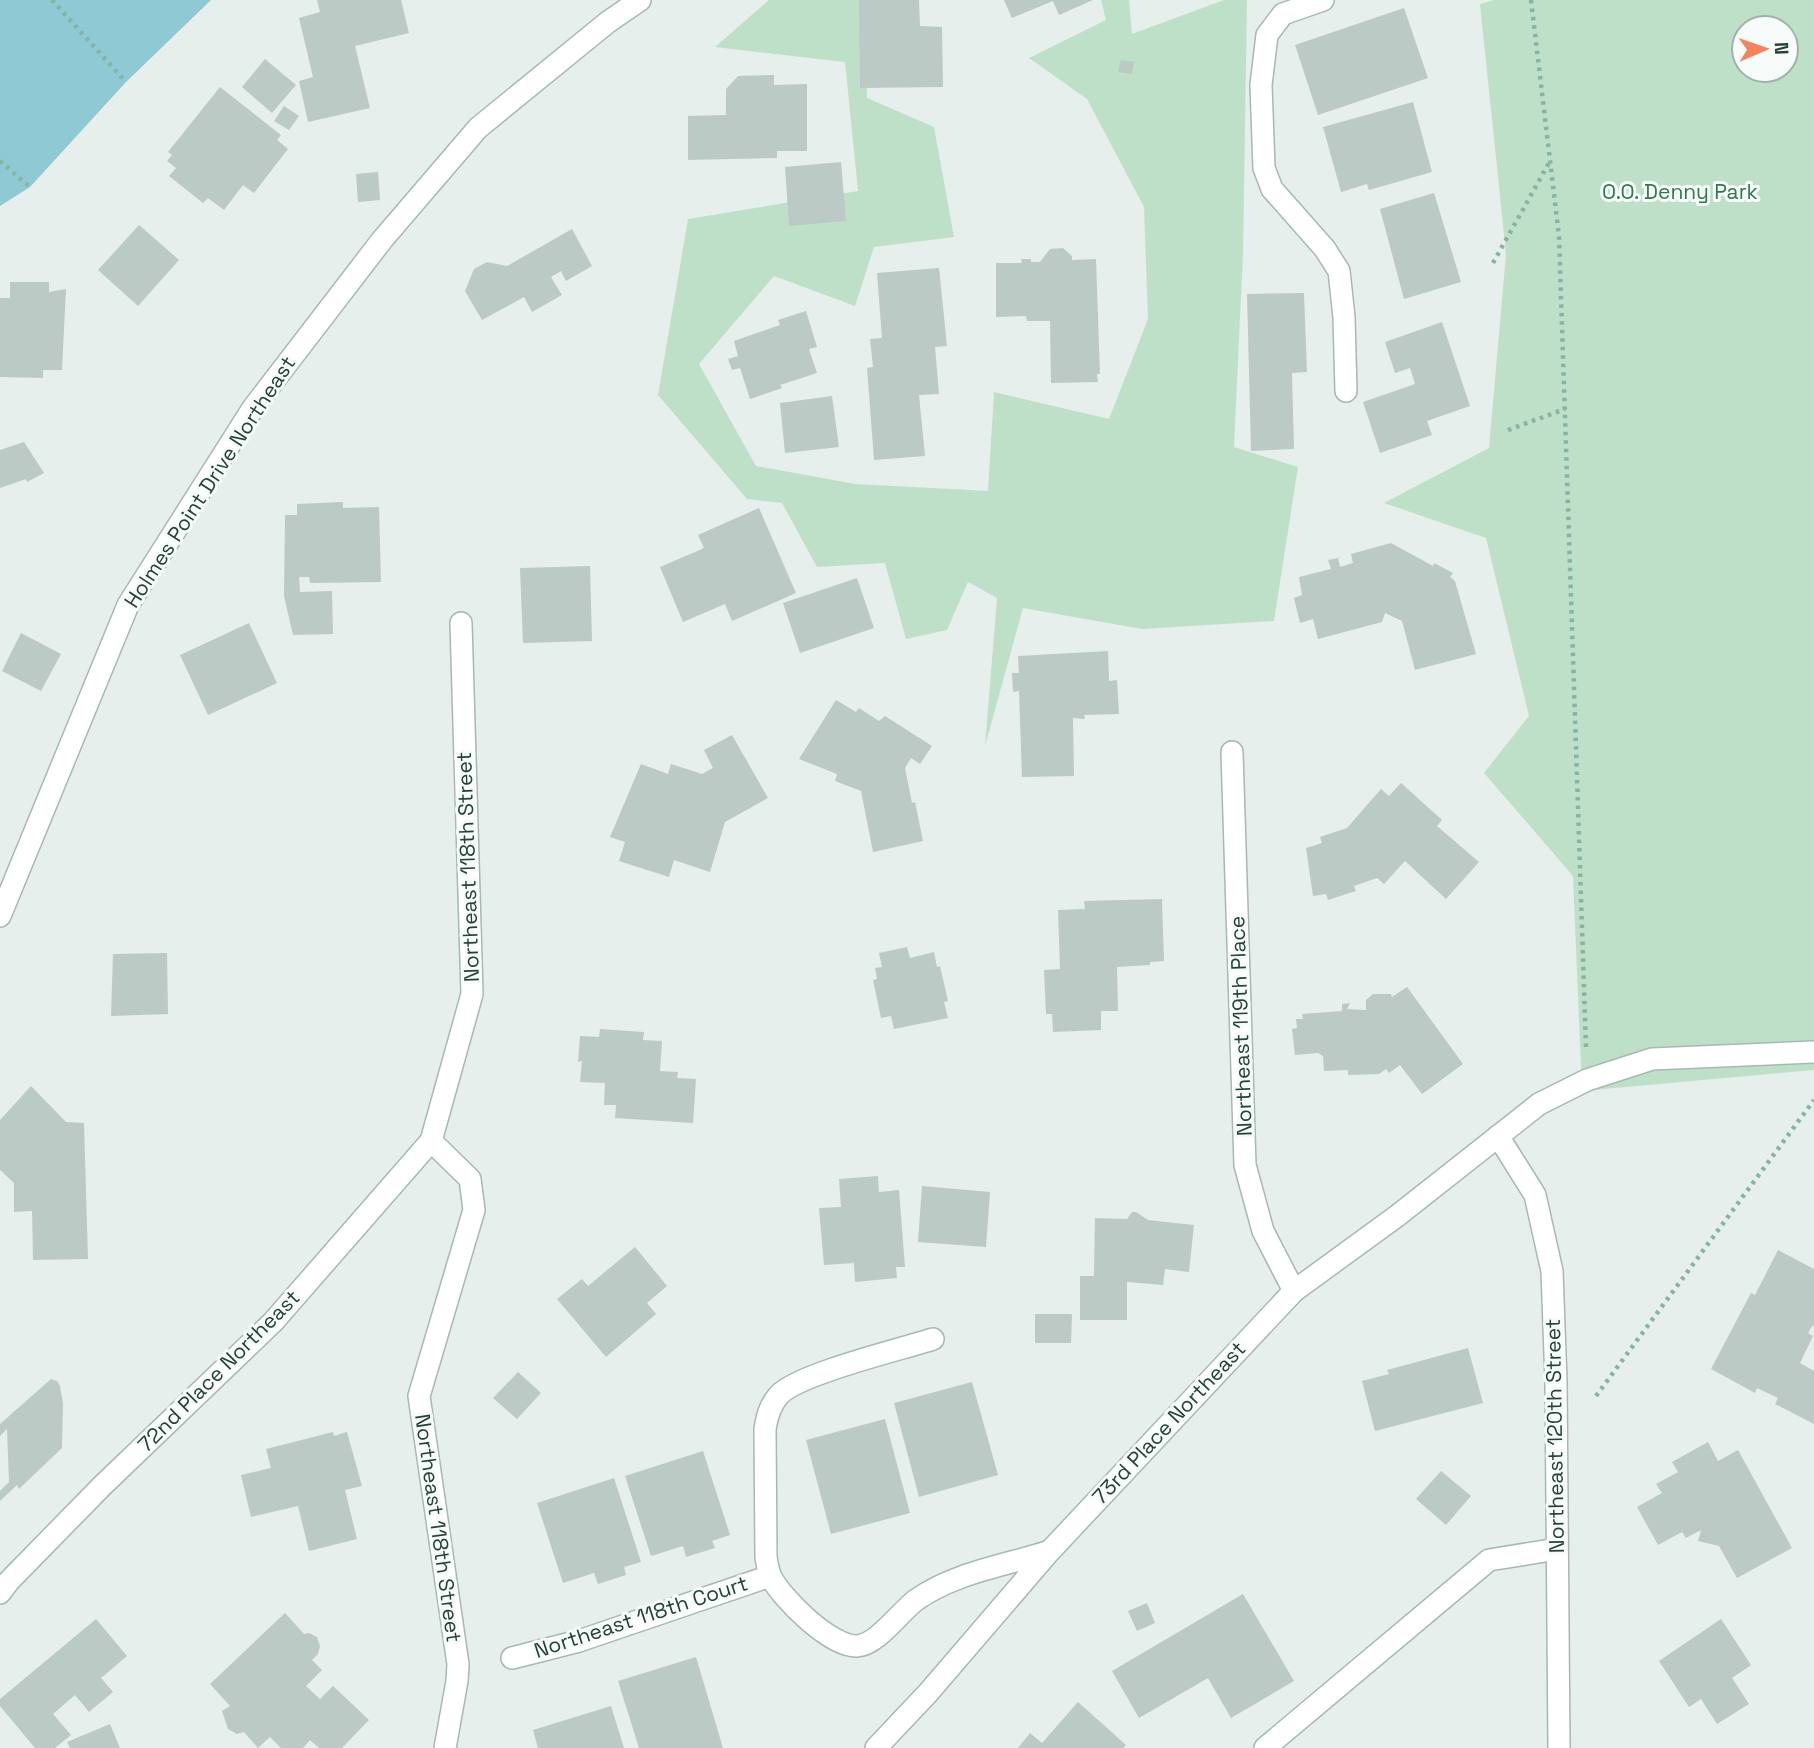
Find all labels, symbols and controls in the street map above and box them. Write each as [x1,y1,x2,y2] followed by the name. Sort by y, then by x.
[1730,14,1800,84] north arrow
[1769,42,1794,55] text: N
[1602,178,1758,205] park label: O.O. Denny Park
[118,351,301,613] street label: Holmes Point Drive Northeast
[450,751,485,983] street label: Northeast 118th Street
[1223,915,1258,1137] street label: Northeast 119th Place
[132,1284,305,1457] street label: 72nd Place Northeast
[1539,1318,1570,1554] street label: Northeast 120th Street
[1086,1335,1251,1510] street label: 73rd Place Northeast
[409,1412,468,1644] street label: Northeast 118th Street
[531,1569,751,1664] street label: Northeast 118th Court

